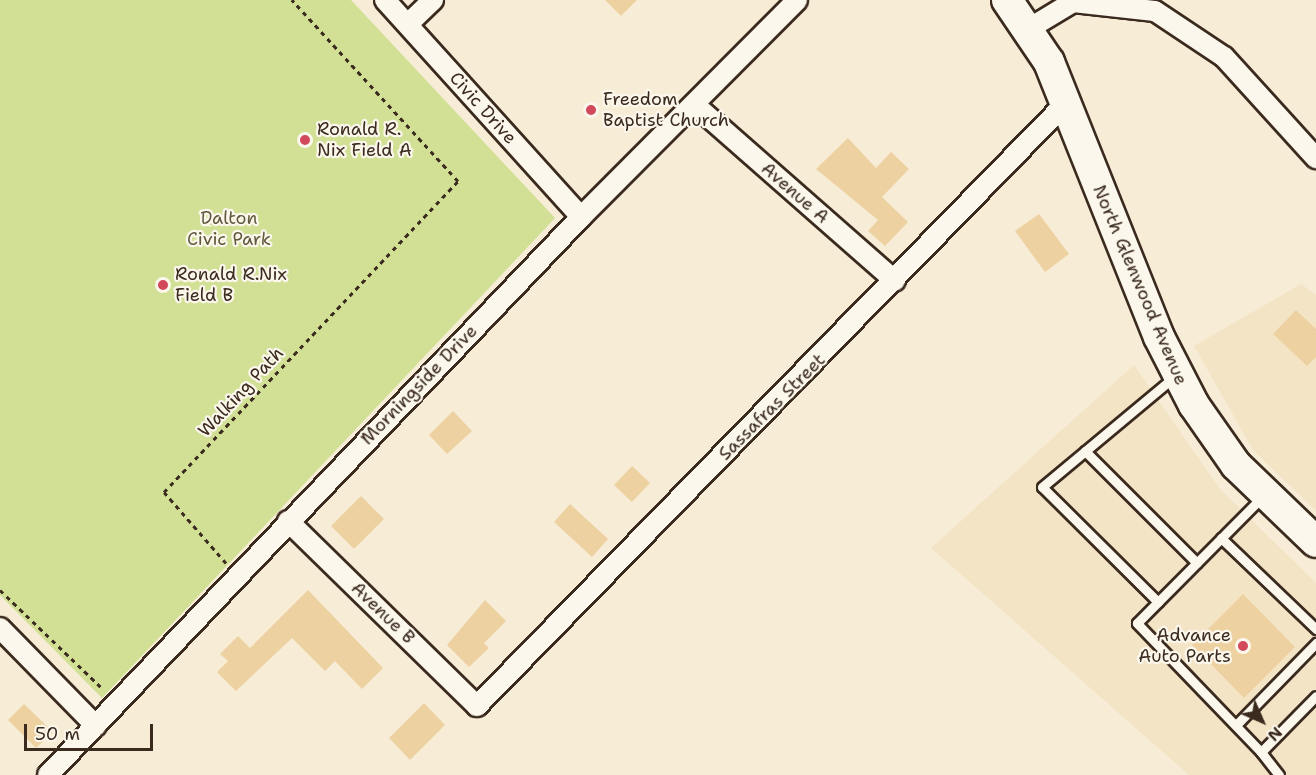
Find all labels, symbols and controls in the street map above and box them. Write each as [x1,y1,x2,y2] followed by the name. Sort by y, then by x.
[445,67,521,149] street label: Civic Drive
[603,89,729,132] place label: Freedom Baptist Church
[584,103,598,117] marker: Freedom Baptist Church
[317,119,412,162] place label: Ronald R. Nix Field A
[298,133,312,147] marker: Ronald R. Nix Field A
[757,158,833,228] street label: Avenue A
[1088,182,1192,388] street label: North Glenwood Avenue
[187,208,271,250] park label: Dalton Civic Park
[175,264,287,306] place label: Ronald R.Nix Field B
[156,278,170,292] marker: Ronald R.Nix Field B
[356,321,482,449] street label: Morningside Drive
[194,342,288,442] street label: Walking Path
[714,349,830,465] street label: Sassafras Street
[347,577,419,649] street label: Avenue B
[1138,625,1231,668] place label: Advance Auto Parts
[1236,639,1250,653] marker: Advance Auto Parts
[1232,691,1292,751] north arrow
[27,712,156,750] scale bar
[35,722,80,746] text: 50 m
[1263,722,1287,746] text: N

